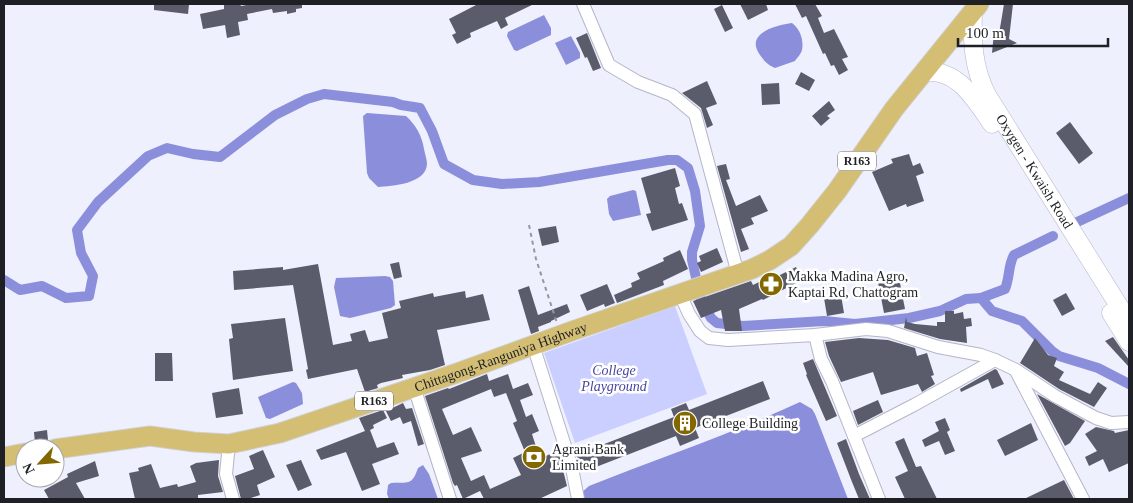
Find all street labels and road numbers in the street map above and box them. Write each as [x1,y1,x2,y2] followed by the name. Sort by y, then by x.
[993,112,1076,231] street label: Oxygen - Kwaish Road
[838,152,876,170] road number: R163
[412,319,589,395] street label: Chittagong-Ranguniya Highway
[355,392,393,411] road number: R163

